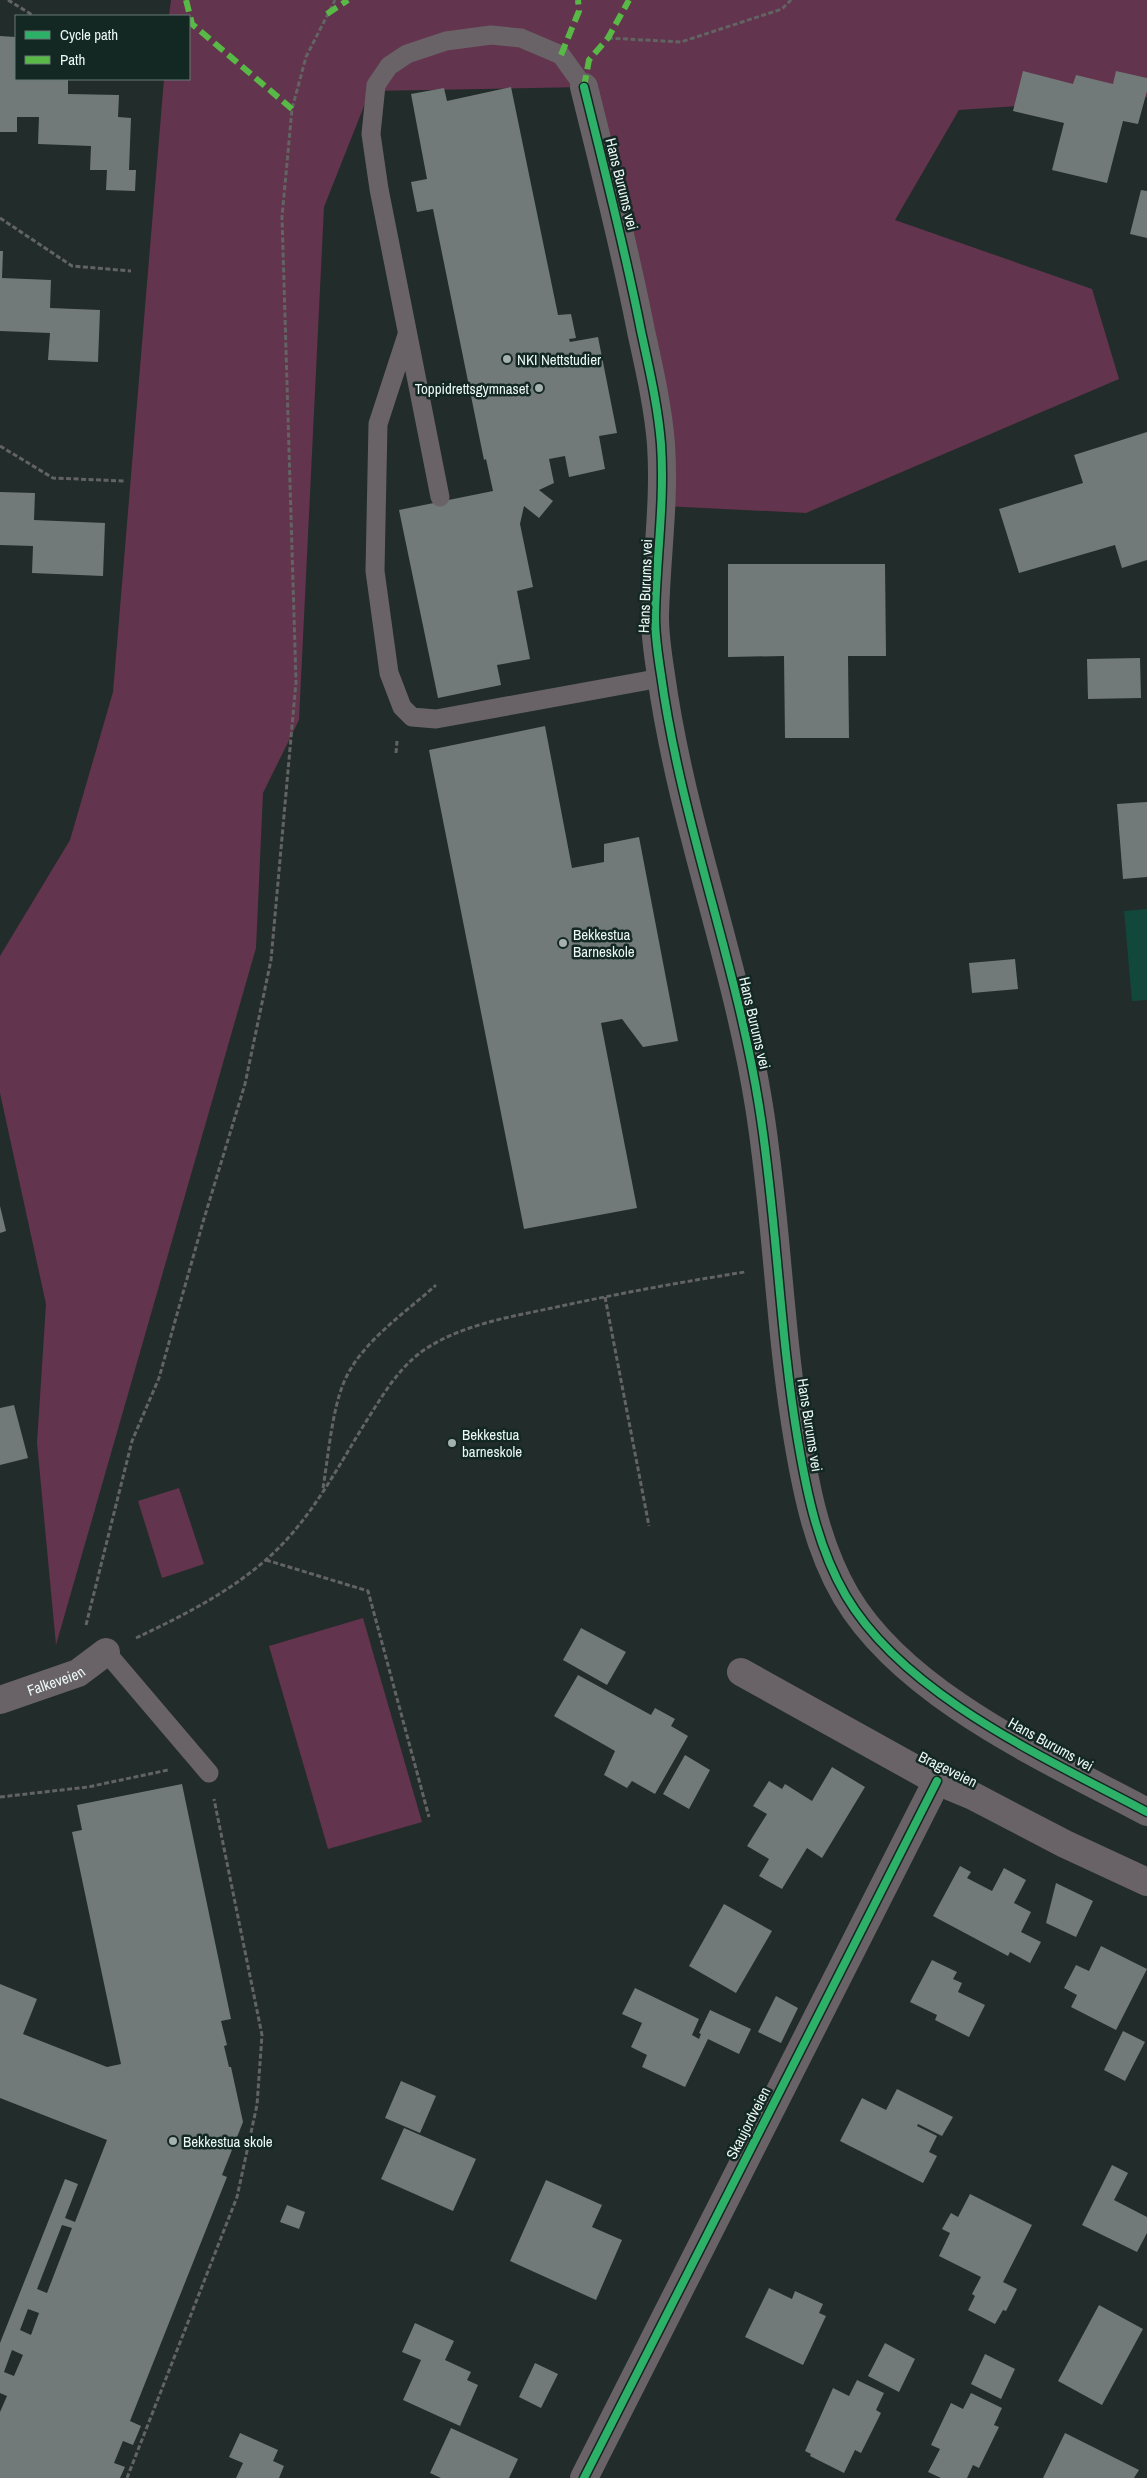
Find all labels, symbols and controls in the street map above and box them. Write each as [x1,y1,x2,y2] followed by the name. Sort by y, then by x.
[15,15,190,80] legend
[60,24,118,45] text: Cycle path
[60,49,85,70] text: Path
[600,136,644,232] street label: Hans Burums vei
[517,349,601,370] place label: NKI Nettstudier
[501,353,513,365] marker: NKI Nettstudier
[415,378,530,399] place label: Toppidrettsgymnaset
[533,382,545,394] marker: Toppidrettsgymnaset
[633,538,657,634] street label: Hans Burums vei
[573,924,635,962] place label: Bekkestua Barneskole
[557,937,569,949] marker: Bekkestua Barneskole
[734,975,776,1071] street label: Hans Burums vei
[792,1377,828,1473] street label: Hans Burums vei
[462,1424,522,1462] place label: Bekkestua barneskole
[446,1437,458,1449] marker: Bekkestua barneskole
[24,1661,89,1700] street label: Falkeveien
[1005,1712,1097,1776] street label: Hans Burums vei
[915,1746,981,1792] street label: Brageveien
[721,2083,775,2163] street label: Skaujordveien
[183,2131,273,2152] place label: Bekkestua skole
[167,2135,179,2147] marker: Bekkestua skole

